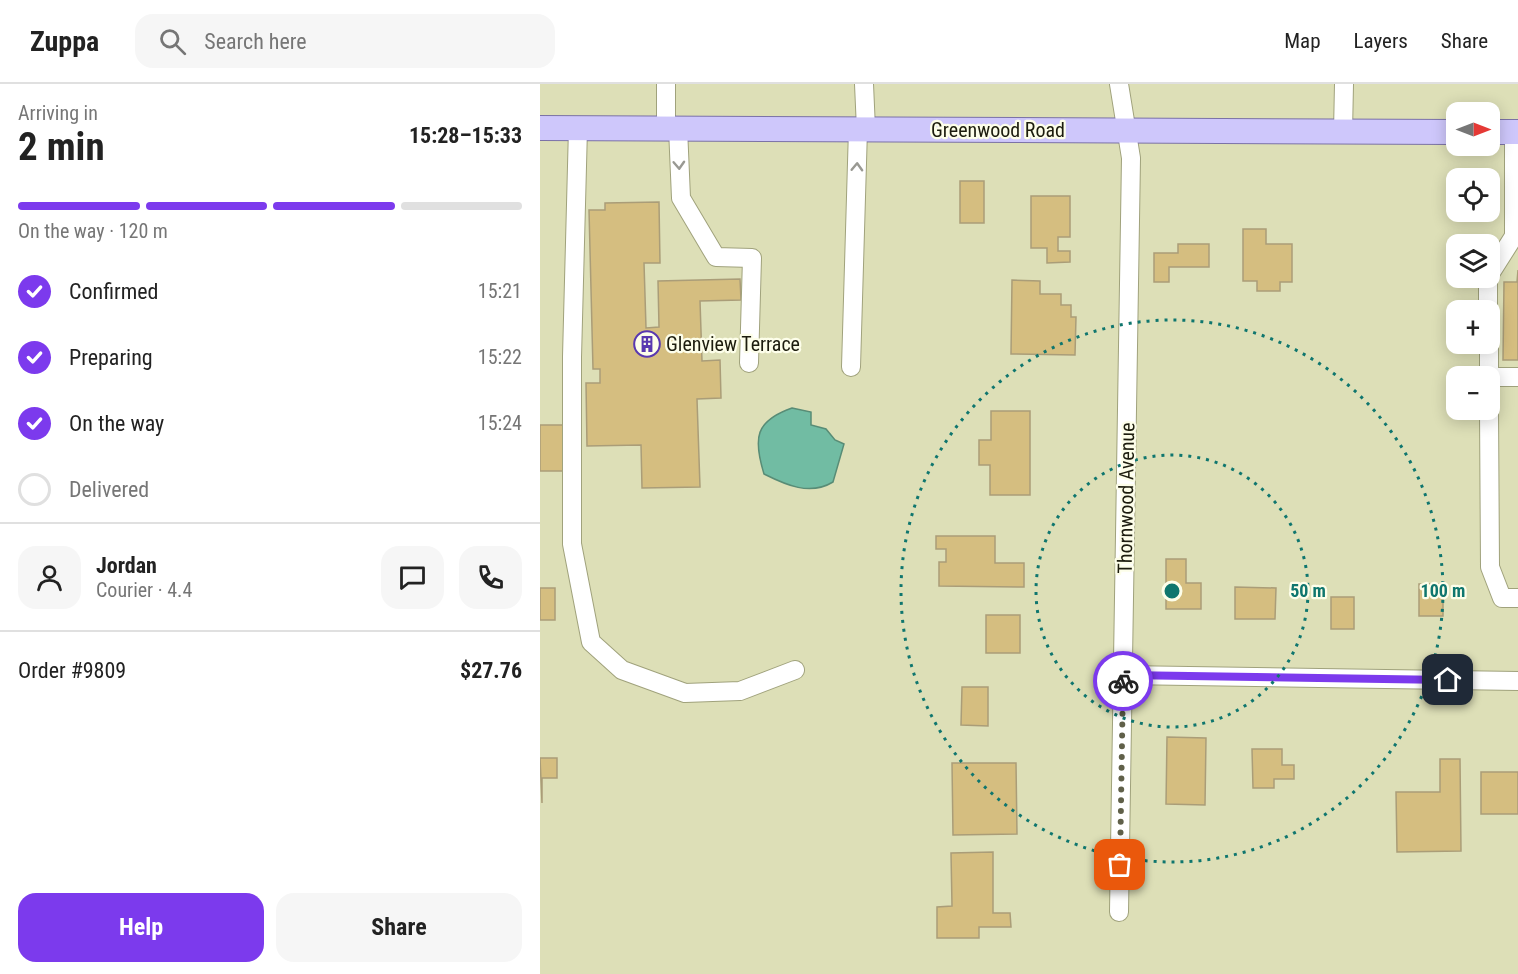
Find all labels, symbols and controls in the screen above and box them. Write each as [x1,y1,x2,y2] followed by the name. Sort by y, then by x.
[135,14,555,68] search box
[30,25,99,58] text: Zuppa
[156,25,189,58] icon: search
[204,29,307,54] text: Search here
[1284,29,1321,53] text: Map
[1354,29,1408,53] text: Layers
[1441,29,1488,53] text: Share
[18,101,98,125] text: Arriving in
[1446,102,1500,156] north arrow
[1446,102,1500,420] map controls
[931,118,1065,142] street label: Greenwood Road
[409,123,522,148] text: 15:28–15:33
[18,124,105,170] text: 2 min
[673,160,686,169] one-way arrow
[851,163,863,172] one-way arrow
[1446,168,1500,222] button: locate
[18,219,168,243] text: On the way · 120 m
[1446,234,1500,288] button: layers
[18,275,51,308] icon: check
[69,279,158,304] text: Confirmed
[478,279,522,303] text: 15:21
[1446,300,1500,354] button: +
[632,329,662,359] building icon: Glenview Terrace
[666,332,800,356] place label: Glenview Terrace
[18,341,51,374] icon: check
[69,345,153,370] text: Preparing
[478,345,522,369] text: 15:22
[1446,366,1500,420] button: −
[18,407,51,440] icon: check
[69,411,164,436] text: On the way
[478,411,522,435] text: 15:24
[1113,422,1139,574] street label: Thornwood Avenue
[69,477,149,502] text: Delivered
[18,546,81,609] button: person
[381,546,444,609] button: chat
[459,546,522,609] button: phone
[96,553,157,578] text: Jordan
[96,578,192,602] text: Courier · 4.4
[1290,580,1326,601] text: 50 m
[1421,580,1465,601] text: 100 m
[1162,581,1182,601] centre of rings
[1093,651,1153,711] courier
[1422,654,1473,705] pin
[18,658,126,683] text: Order #9809
[460,658,522,683] text: $27.76
[1431,663,1464,696] icon: home
[1107,665,1140,698] icon: bike
[1094,839,1145,890] pin
[1103,848,1136,881] icon: bag
[18,893,264,962] button: Help
[276,893,522,962] button: Share

